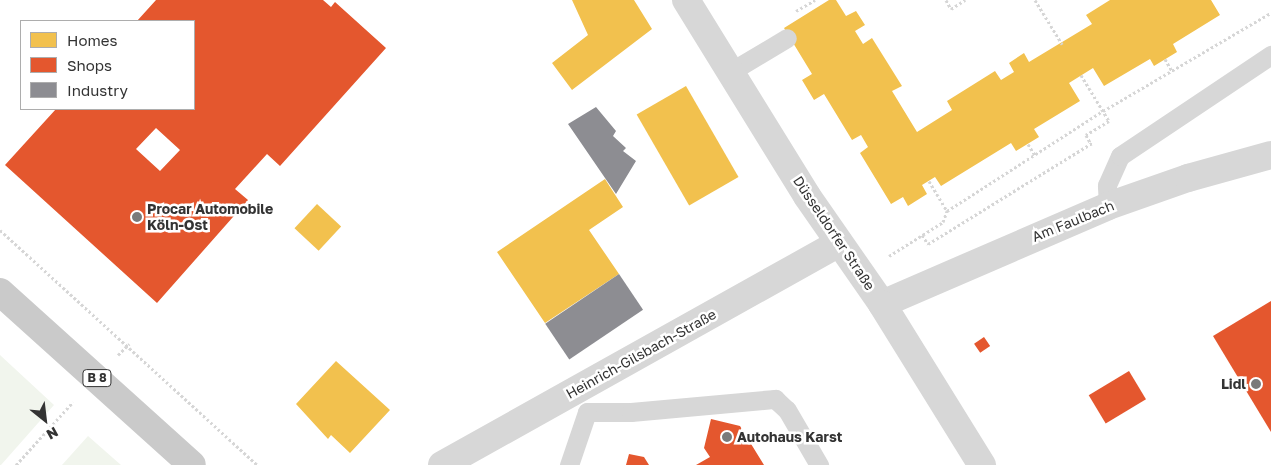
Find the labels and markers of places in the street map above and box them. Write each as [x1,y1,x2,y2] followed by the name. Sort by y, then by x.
[147,201,273,233] place label: Procar Automobile Köln-Ost
[131,211,143,223] marker: Procar Automobile Köln-Ost
[1221,376,1246,392] place label: Lidl
[1250,378,1262,390] marker: Lidl
[737,429,842,445] place label: Autohaus Karst
[721,431,733,443] marker: Autohaus Karst

